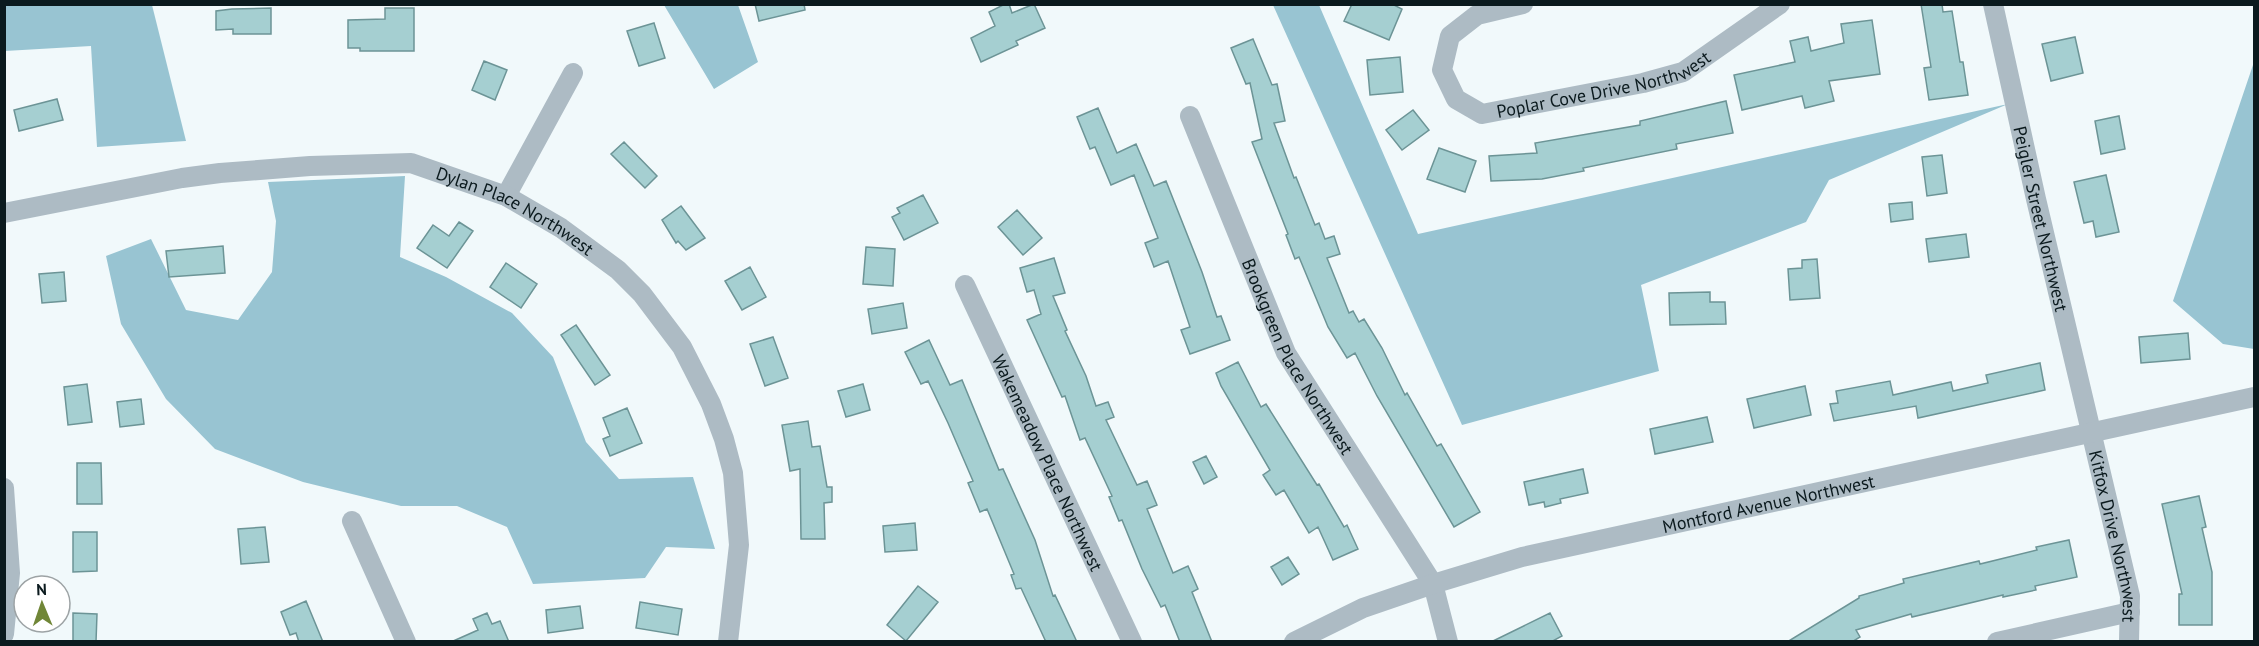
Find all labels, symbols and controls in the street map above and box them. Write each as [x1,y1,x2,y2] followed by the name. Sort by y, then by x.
[1494,45,1715,122] street label: Poplar Cove Drive Northwest
[2009,124,2074,314] street label: Peigler Street Northwest
[433,161,599,260] street label: Dylan Place Northwest
[1237,255,1359,459] street label: Brookgreen Place Northwest
[988,351,1109,574] street label: Wakemeadow Place Northwest
[2084,448,2142,622] street label: Kitfox Drive Northwest
[1660,469,1876,538] street label: Montford Avenue Northwest
[12,574,72,634] north arrow
[36,579,47,599] text: N

